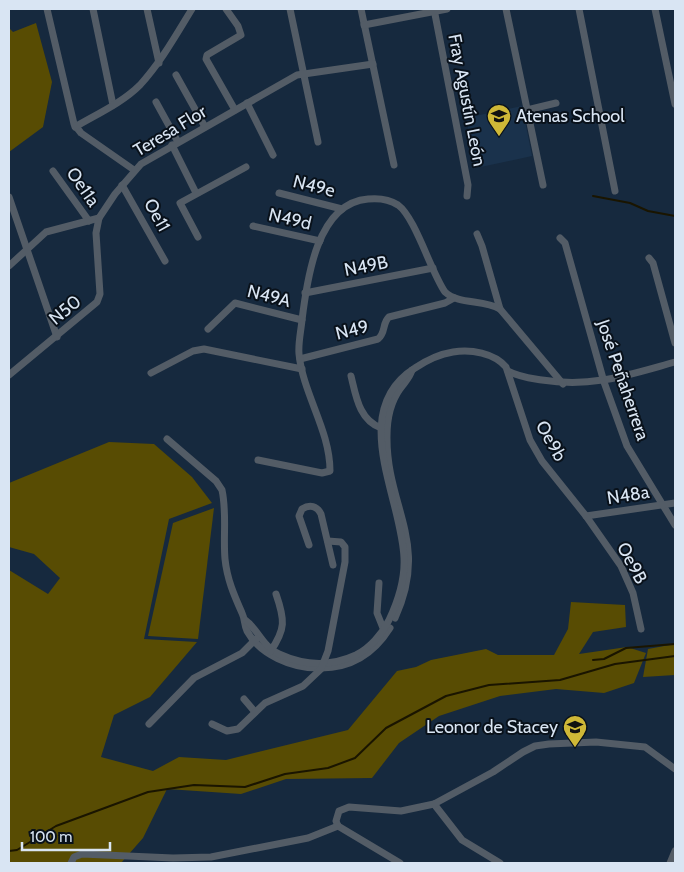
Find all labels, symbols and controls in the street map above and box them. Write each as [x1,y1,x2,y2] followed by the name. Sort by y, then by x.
[443,32,491,168] street label: Fray Agustín León
[129,100,211,161] street label: Teresa Flor
[486,103,512,137] school or university icon: Atenas School
[516,105,625,127] place label: Atenas School
[62,163,105,211] street label: Oe11a
[291,170,337,202] street label: N49e
[139,195,175,235] street label: Oe11
[266,203,314,235] street label: N49d
[342,251,390,281] street label: N49B
[245,280,293,312] street label: N49A
[45,290,85,330] street label: N50
[333,315,371,345] street label: N49
[592,316,654,444] street label: José Peñaherrera
[531,417,571,465] street label: Oe9b
[605,481,651,509] street label: N48a
[612,538,652,588] street label: Oe9B
[562,714,588,748] school or university icon: Leonor de Stacey
[426,716,558,738] place label: Leonor de Stacey
[22,820,110,852] scale bar
[30,828,72,846] text: 100 m

